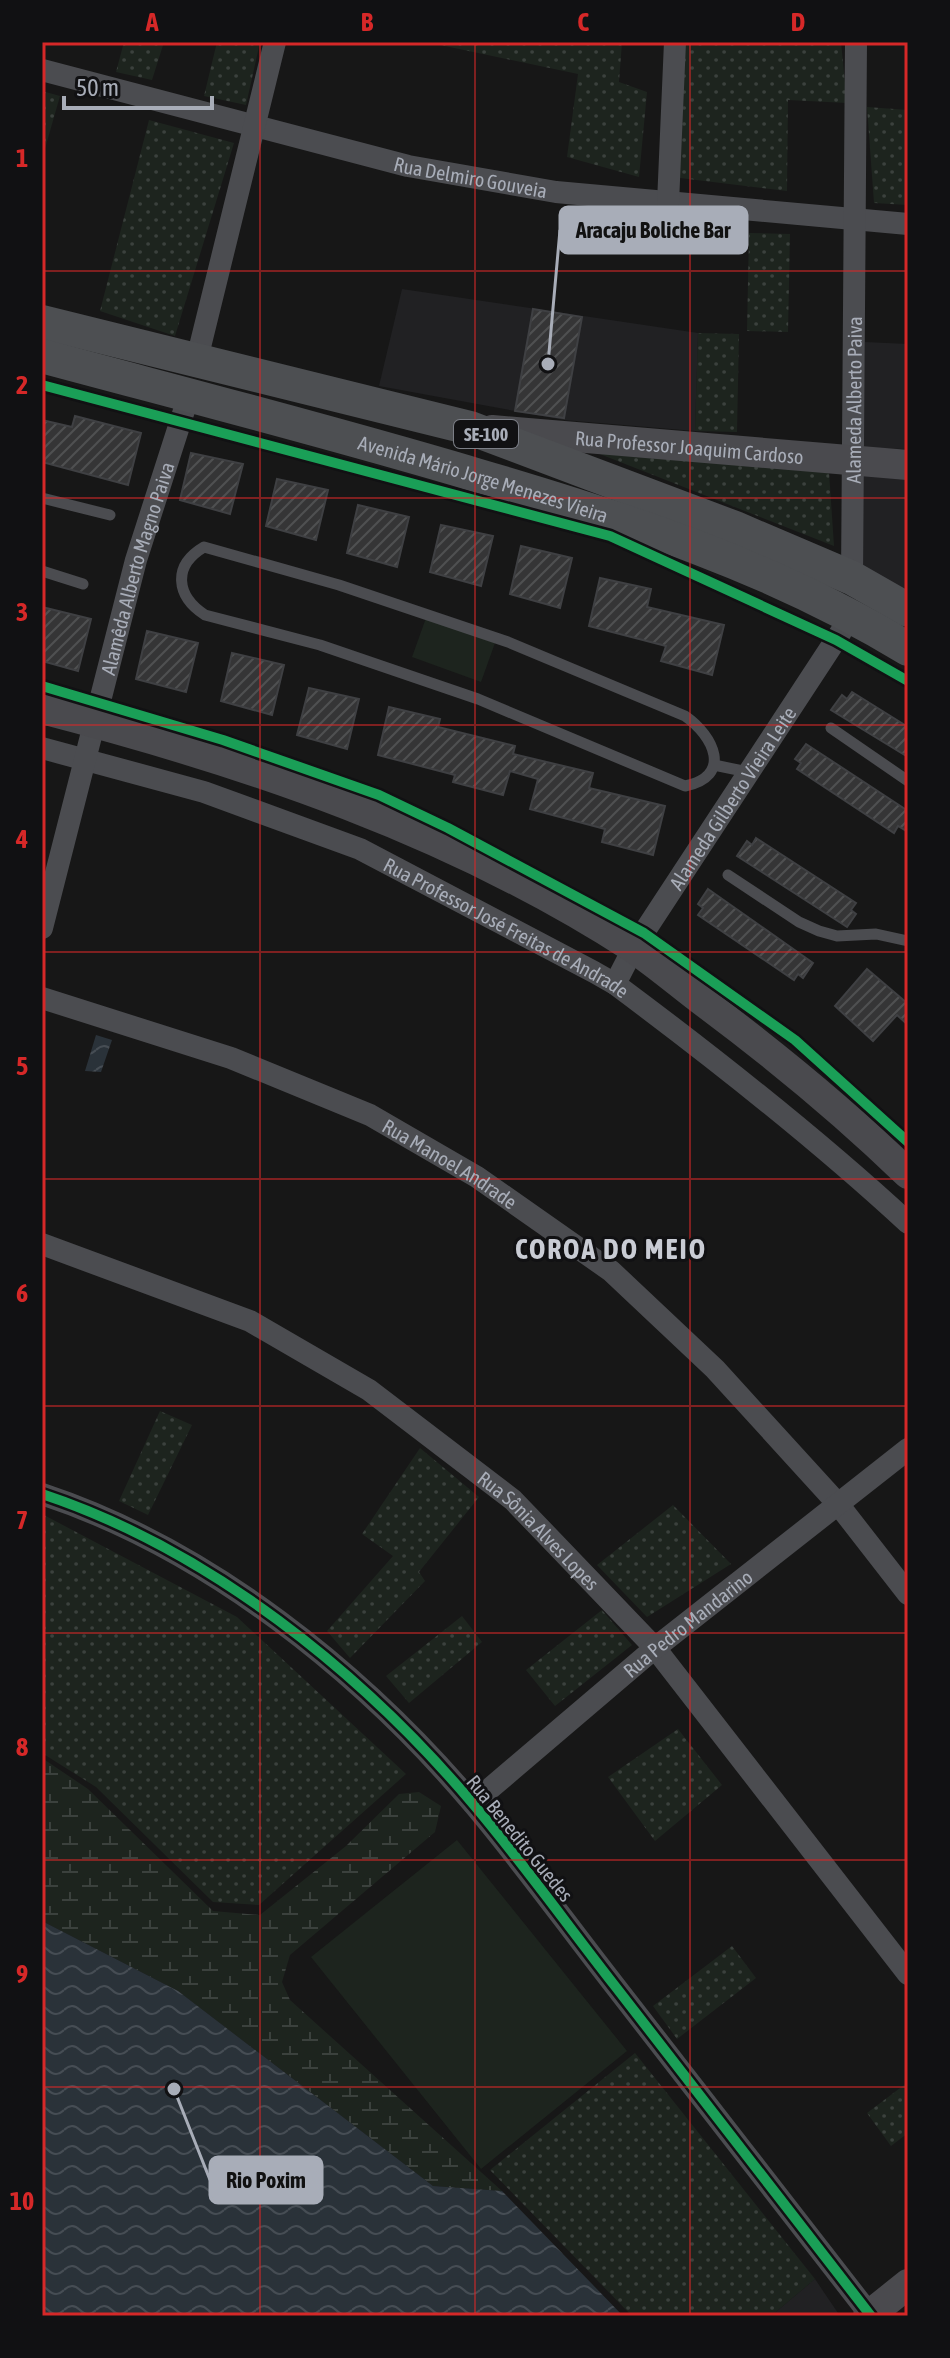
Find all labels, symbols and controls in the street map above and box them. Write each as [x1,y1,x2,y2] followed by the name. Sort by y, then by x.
[145,7,159,37] text: A
[361,7,374,37] text: B
[577,7,589,37] text: C
[791,7,805,37] text: D
[64,60,212,110] scale bar
[76,74,119,101] text: 50 m
[16,143,28,173] text: 1
[392,151,549,202] street label: Rua Delmiro Gouveia
[560,207,747,253] callout: Aracaju Boliche Bar
[575,217,731,243] text: Aracaju Boliche Bar
[841,316,865,484] street label: Alameda Alberto Paiva
[16,370,28,400] text: 2
[454,420,518,448] road number: SE-100
[574,426,805,468] street label: Rua Professor Joaquim Cardoso
[356,430,611,527] street label: Avenida Mário Jorge Menezes Vieira
[96,459,178,677] street label: Alamêda Alberto Magno Paiva
[16,597,28,627] text: 3
[664,702,800,894] street label: Alameda Gilberto Vieira Leite
[15,824,28,854] text: 4
[380,852,634,1002] street label: Rua Professor José Freitas de Andrade
[16,1051,28,1081] text: 5
[379,1114,522,1213] street label: Rua Manoel Andrade
[515,1233,707,1265] district label: COROA DO MEIO
[16,1278,28,1308] text: 6
[474,1466,604,1594] street label: Rua Sônia Alves Lopes
[16,1505,28,1535] text: 7
[618,1565,757,1682] street label: Rua Pedro Mandarino
[16,1732,28,1762] text: 8
[462,1770,578,1906] street label: Rua Benedito Guedes
[16,1959,28,1989] text: 9
[210,2157,322,2203] callout: Rio Poxim
[226,2167,306,2193] text: Rio Poxim
[10,2186,34,2216] text: 10

